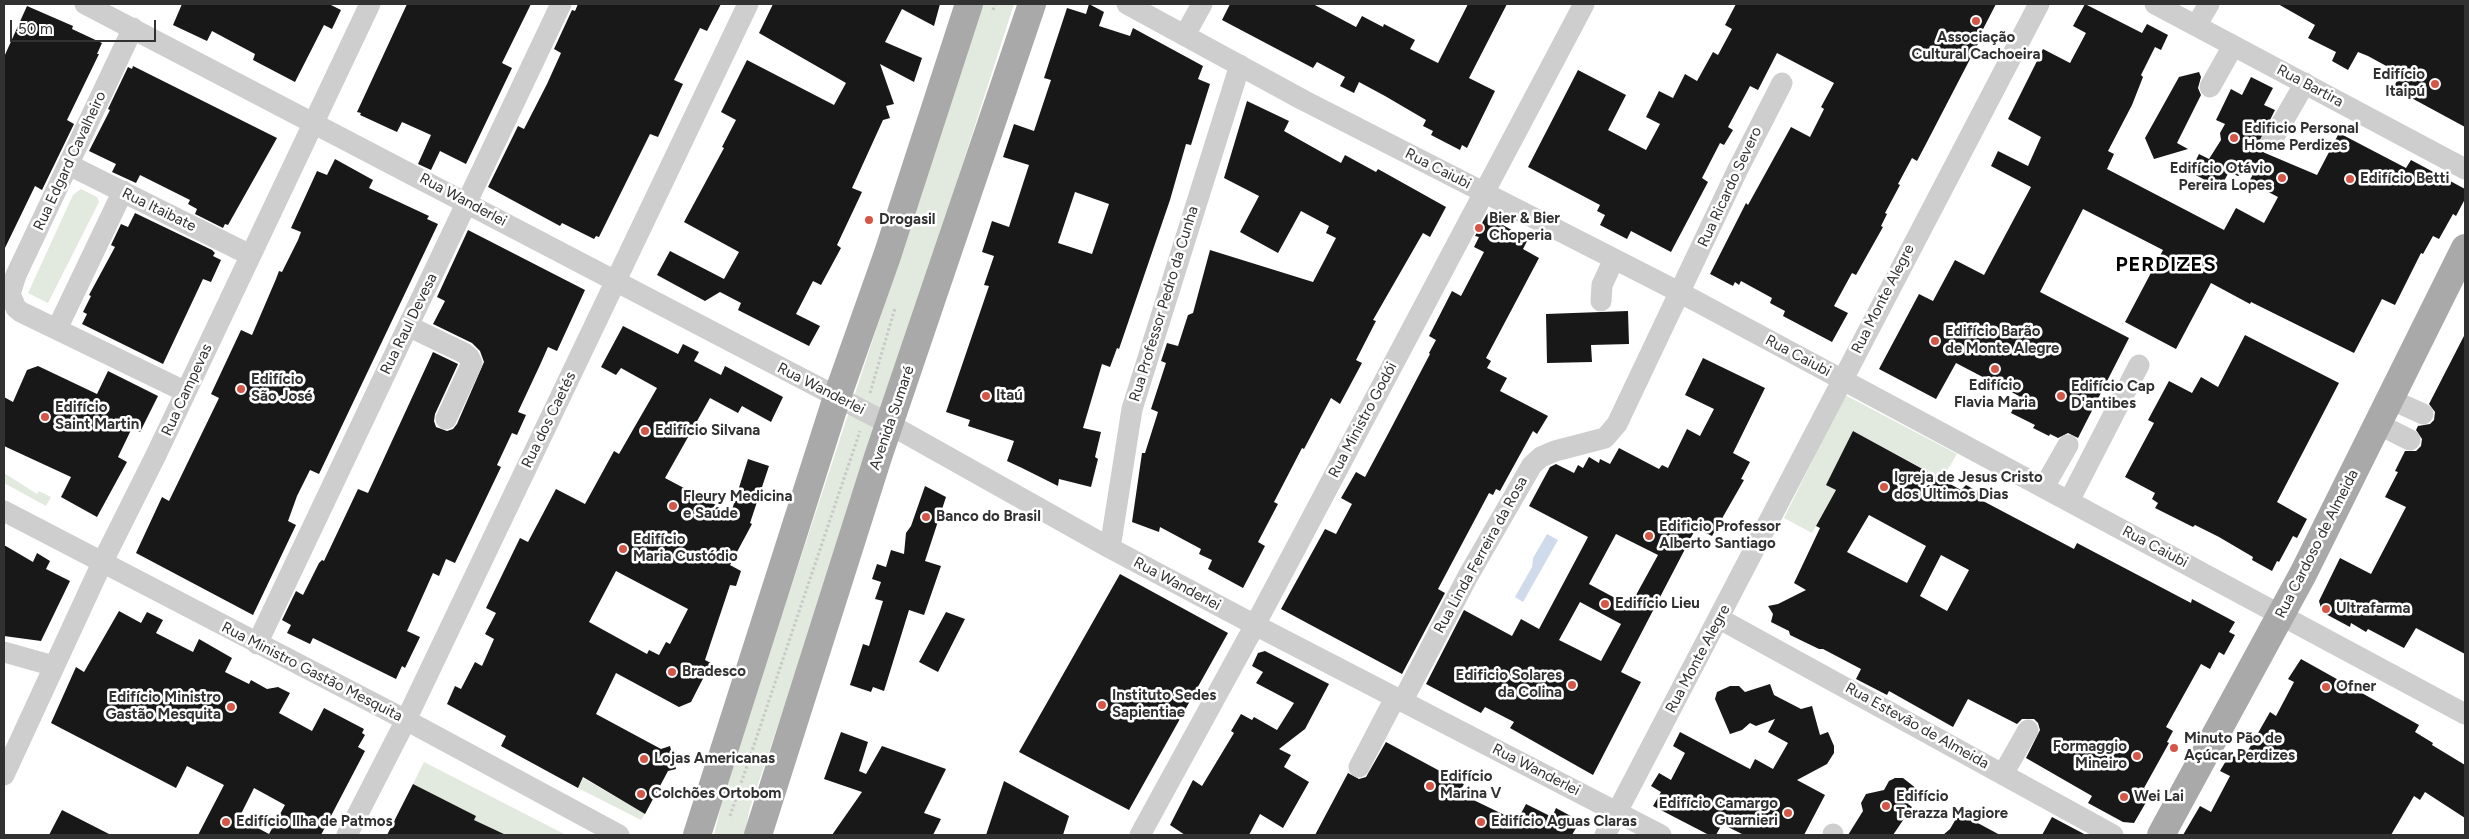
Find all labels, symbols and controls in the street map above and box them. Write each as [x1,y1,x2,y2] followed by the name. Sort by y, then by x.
[12,10,159,42] scale bar
[1970,15,1982,27] marker: Associação Cultural Cachoeira
[18,20,53,38] text: 50 m
[1912,29,2040,64] place label: Associação Cultural Cachoeira
[2274,61,2346,111] street label: Rua Bartira
[2373,66,2425,101] place label: Edifício Itaipú
[2429,78,2441,90] marker: Edifício Itaipú
[30,89,110,233] street label: Rua Edgard Cavalheiro
[2244,120,2359,155] place label: Edificio Personal Home Perdizes
[1694,124,1766,250] street label: Rua Ricardo Severo
[2228,132,2240,144] marker: Edificio Personal Home Perdizes
[1402,145,1474,193] street label: Rua Caiubi
[2170,160,2272,195] place label: Edifício Otávio Pereira Lopes
[416,170,510,230] street label: Rua Wanderlei
[2360,170,2449,188] place label: Edifício Betti
[2276,172,2288,184] marker: Edifício Otávio Pereira Lopes
[2344,173,2356,185] marker: Edifício Betti
[119,184,199,236] street label: Rua Itaibate
[1126,204,1202,404] street label: Rua Professor Pedro da Cunha
[1489,210,1560,245] place label: Bier & Bier Choperia
[879,211,936,229] place label: Drogasil
[863,214,875,226] marker: Drogasil
[1473,222,1485,234] marker: Bier & Bier Choperia
[1848,241,1918,357] street label: Rua Monte Alegre
[2114,253,2218,277] district label: PERDIZES
[377,270,441,378] street label: Rua Raul Devesa
[1945,323,2059,358] place label: Edifício Barão de Monte Alegre
[1762,331,1834,381] street label: Rua Caiubi
[1929,335,1941,347] marker: Edifício Barão de Monte Alegre
[158,341,216,439] street label: Rua Campevas
[774,359,868,419] street label: Rua Wanderlei
[1325,359,1401,481] street label: Rua Ministro Godói
[1989,363,2001,375] marker: Edifício Flavia Maria
[866,364,918,472] street label: Avenida Sumaré
[518,369,580,471] street label: Rua dos Caetés
[251,371,313,406] place label: Edifício São José
[1954,377,2036,412] place label: Edifício Flavia Maria
[2071,378,2155,413] place label: Edifício Cap D'antibes
[235,383,247,395] marker: Edifício São José
[996,387,1023,405] place label: Itaú
[980,390,992,402] marker: Itaú
[2055,390,2067,402] marker: Edifício Cap D'antibes
[55,399,139,434] place label: Edifício Saint Martin
[39,411,51,423] marker: Edifício Saint Martin
[655,422,760,440] place label: Edifício Silvana
[639,425,651,437] marker: Edifício Silvana
[2272,467,2362,621] street label: Rua Cardoso de Almeida
[1894,469,2043,504] place label: Igreja de Jesus Cristo dos Últimos Dias
[1430,474,1532,636] street label: Rua Linda Ferreira da Rosa
[1878,481,1890,493] marker: Igreja de Jesus Cristo dos Últimos Dias
[683,488,792,523] place label: Fleury Medicina e Saúde
[667,500,679,512] marker: Fleury Medicina e Saúde
[936,508,1041,526] place label: Banco do Brasil
[920,511,932,523] marker: Banco do Brasil
[1659,518,1781,553] place label: Edificio Professor Alberto Santiago
[2119,522,2191,572] street label: Rua Caiubi
[1643,530,1655,542] marker: Edificio Professor Alberto Santiago
[633,531,738,566] place label: Edifício Maria Custódio
[617,543,629,555] marker: Edifício Maria Custódio
[1130,554,1224,614] street label: Rua Wanderlei
[1615,595,1700,613] place label: Edifício Lieu
[1599,598,1611,610] marker: Edifício Lieu
[2336,600,2410,618] place label: Ultrafarma
[1662,602,1734,716] street label: Rua Monte Alegre
[2320,603,2332,615] marker: Ultrafarma
[219,618,405,726] street label: Rua Ministro Gastão Mesquita
[682,663,746,681] place label: Bradesco
[666,666,678,678] marker: Bradesco
[1456,667,1562,702] place label: Edificio Solares da Colina
[2336,678,2376,696] place label: Ofner
[1566,679,1578,691] marker: Edificio Solares da Colina
[1842,679,1992,773] street label: Rua Estevão de Almeida
[2320,681,2332,693] marker: Ofner
[1112,687,1216,722] place label: Instituto Sedes Sapientiae
[105,689,221,724] place label: Edifício Ministro Gastão Mesquita
[1096,699,1108,711] marker: Instituto Sedes Sapientiae
[225,701,237,713] marker: Edifício Ministro Gastão Mesquita
[2184,730,2295,765] place label: Minuto Pão de Açúcar Perdizes
[2053,738,2127,773] place label: Formaggio Mineiro
[1489,740,1583,800] street label: Rua Wanderlei
[2168,742,2180,754] marker: Minuto Pão de Açúcar Perdizes
[654,750,775,768] place label: Lojas Americanas
[2131,750,2143,762] marker: Formaggio Mineiro
[638,753,650,765] marker: Lojas Americanas
[1440,768,1501,803] place label: Edifício Marina V
[1424,780,1436,792] marker: Edifício Marina V
[651,785,781,803] place label: Colchões Ortobom
[635,788,647,800] marker: Colchões Ortobom
[1896,788,2008,823] place label: Edifício Terazza Magiore
[2134,788,2184,806] place label: Wei Lai
[2118,791,2130,803] marker: Wei Lai
[1659,795,1778,830] place label: Edifício Camargo Guarnieri
[1880,800,1892,812] marker: Edifício Terazza Magiore
[1782,807,1794,819] marker: Edifício Camargo Guarnieri
[236,813,393,831] place label: Edifício Ilha de Patmos
[1491,813,1637,831] place label: Edifício Aguas Claras
[220,816,232,828] marker: Edifício Ilha de Patmos
[1475,816,1487,828] marker: Edifício Aguas Claras

